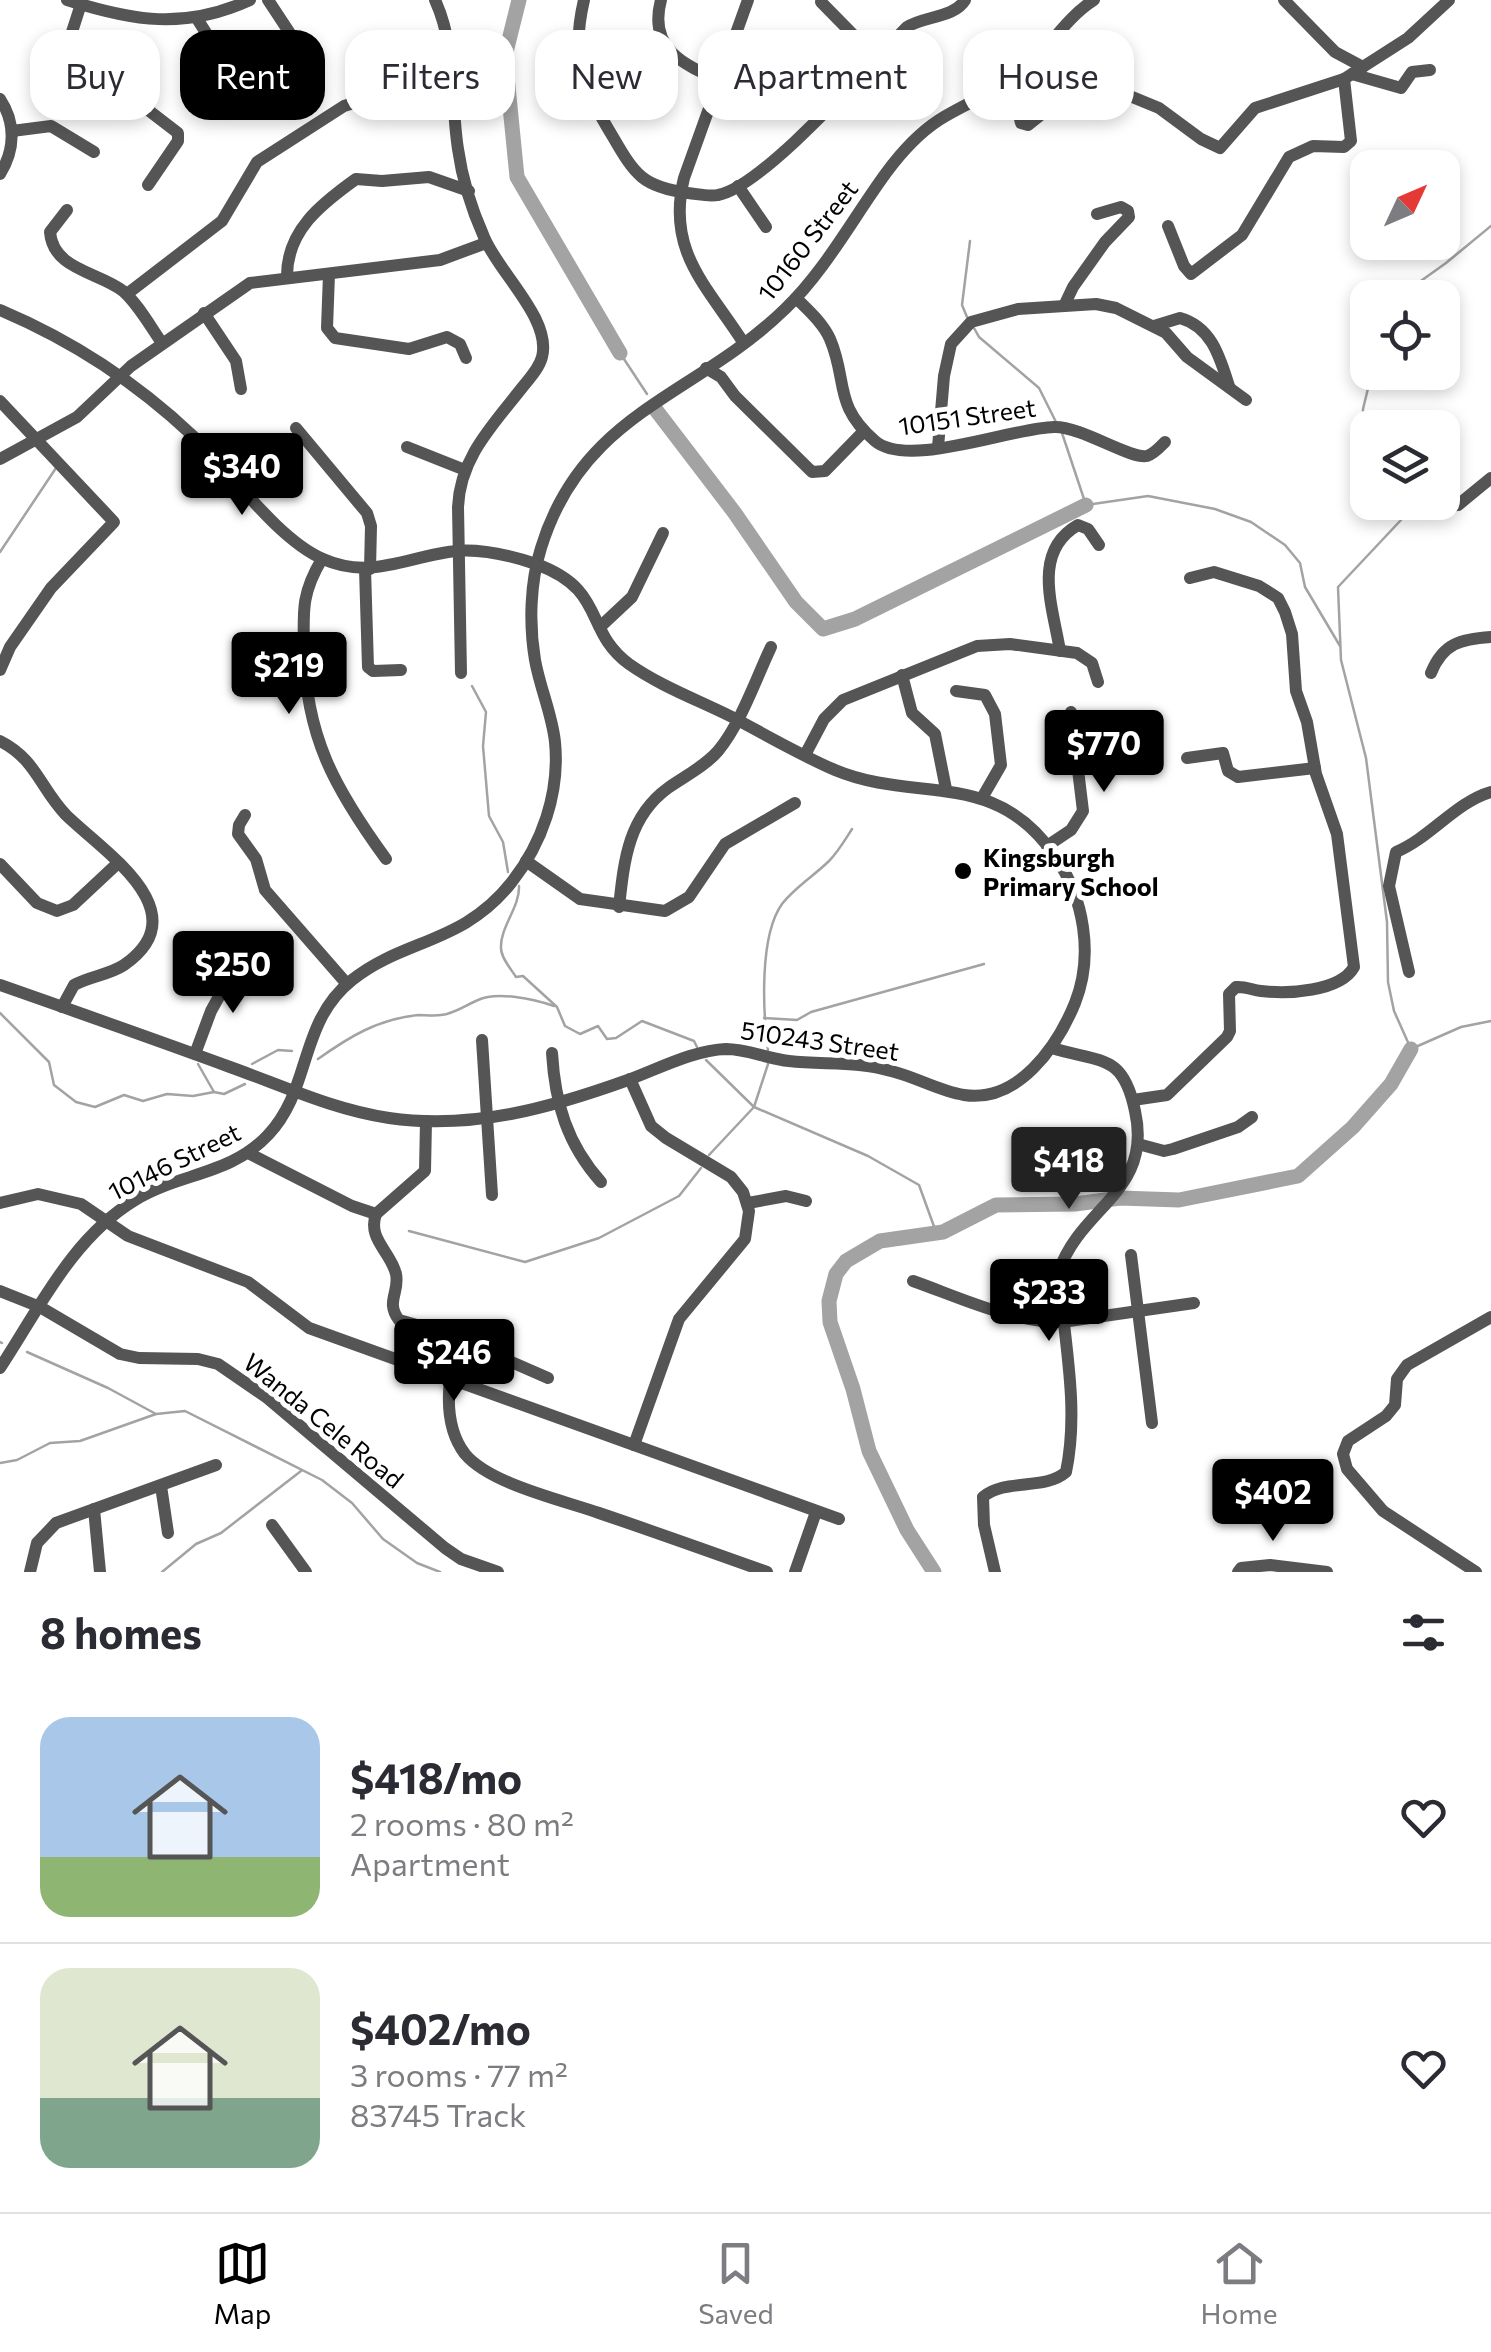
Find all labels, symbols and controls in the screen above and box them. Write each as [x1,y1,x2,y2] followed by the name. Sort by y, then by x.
[30,30,160,120] chip: Buy
[180,30,325,120] chip: Rent
[345,30,515,120] chip: Filters
[535,30,678,120] chip: New
[698,30,943,120] chip: Apartment
[963,30,1134,120] chip: House
[1350,150,1460,260] north arrow
[1350,150,1460,520] map controls
[751,174,863,306] street label: 10160 Street
[1350,280,1460,390] button: locate
[896,392,1038,440] street label: 10151 Street
[1350,410,1460,520] button: layers
[183,433,301,518] pin: $340
[203,445,281,485] text: $340
[230,632,348,717] pin: $219
[254,644,324,684] text: $219
[1045,710,1163,795] pin: $770
[1067,722,1141,762] text: $770
[983,842,1159,901] place label: Kingsburgh Primary School
[952,860,974,882] marker: Kingsburgh Primary School
[174,931,292,1016] pin: $250
[195,943,271,983] text: $250
[739,1014,901,1066] street label: 510243 Street
[103,1116,245,1206] street label: 10146 Street
[1010,1127,1128,1212] pin: $418
[1033,1139,1105,1179] text: $418
[990,1259,1108,1344] pin: $233
[1012,1271,1086,1311] text: $233
[395,1319,513,1404] pin: $246
[416,1331,492,1371] text: $246
[238,1346,410,1494] street label: Wanda Cele Road
[1214,1459,1332,1544] pin: $402
[1234,1471,1312,1511] text: $402
[1396,1605,1451,1660] icon: filters
[40,1606,202,1658] text: 8 homes
[350,1751,522,1803] text: $418/mo
[120,1757,240,1877] icon: home
[1396,1790,1451,1845] icon: heart
[350,1803,574,1843] text: 2 rooms · 80 m²
[350,1843,510,1883] text: Apartment
[350,2002,531,2054] text: $402/mo
[120,2008,240,2128] icon: home
[1396,2041,1451,2096] icon: heart
[350,2054,568,2094] text: 3 rooms · 77 m²
[350,2094,526,2134] text: 83745 Track
[213,2236,271,2330] tab: Map
[698,2236,774,2330] tab: Saved
[1201,2236,1278,2330] tab: Home

